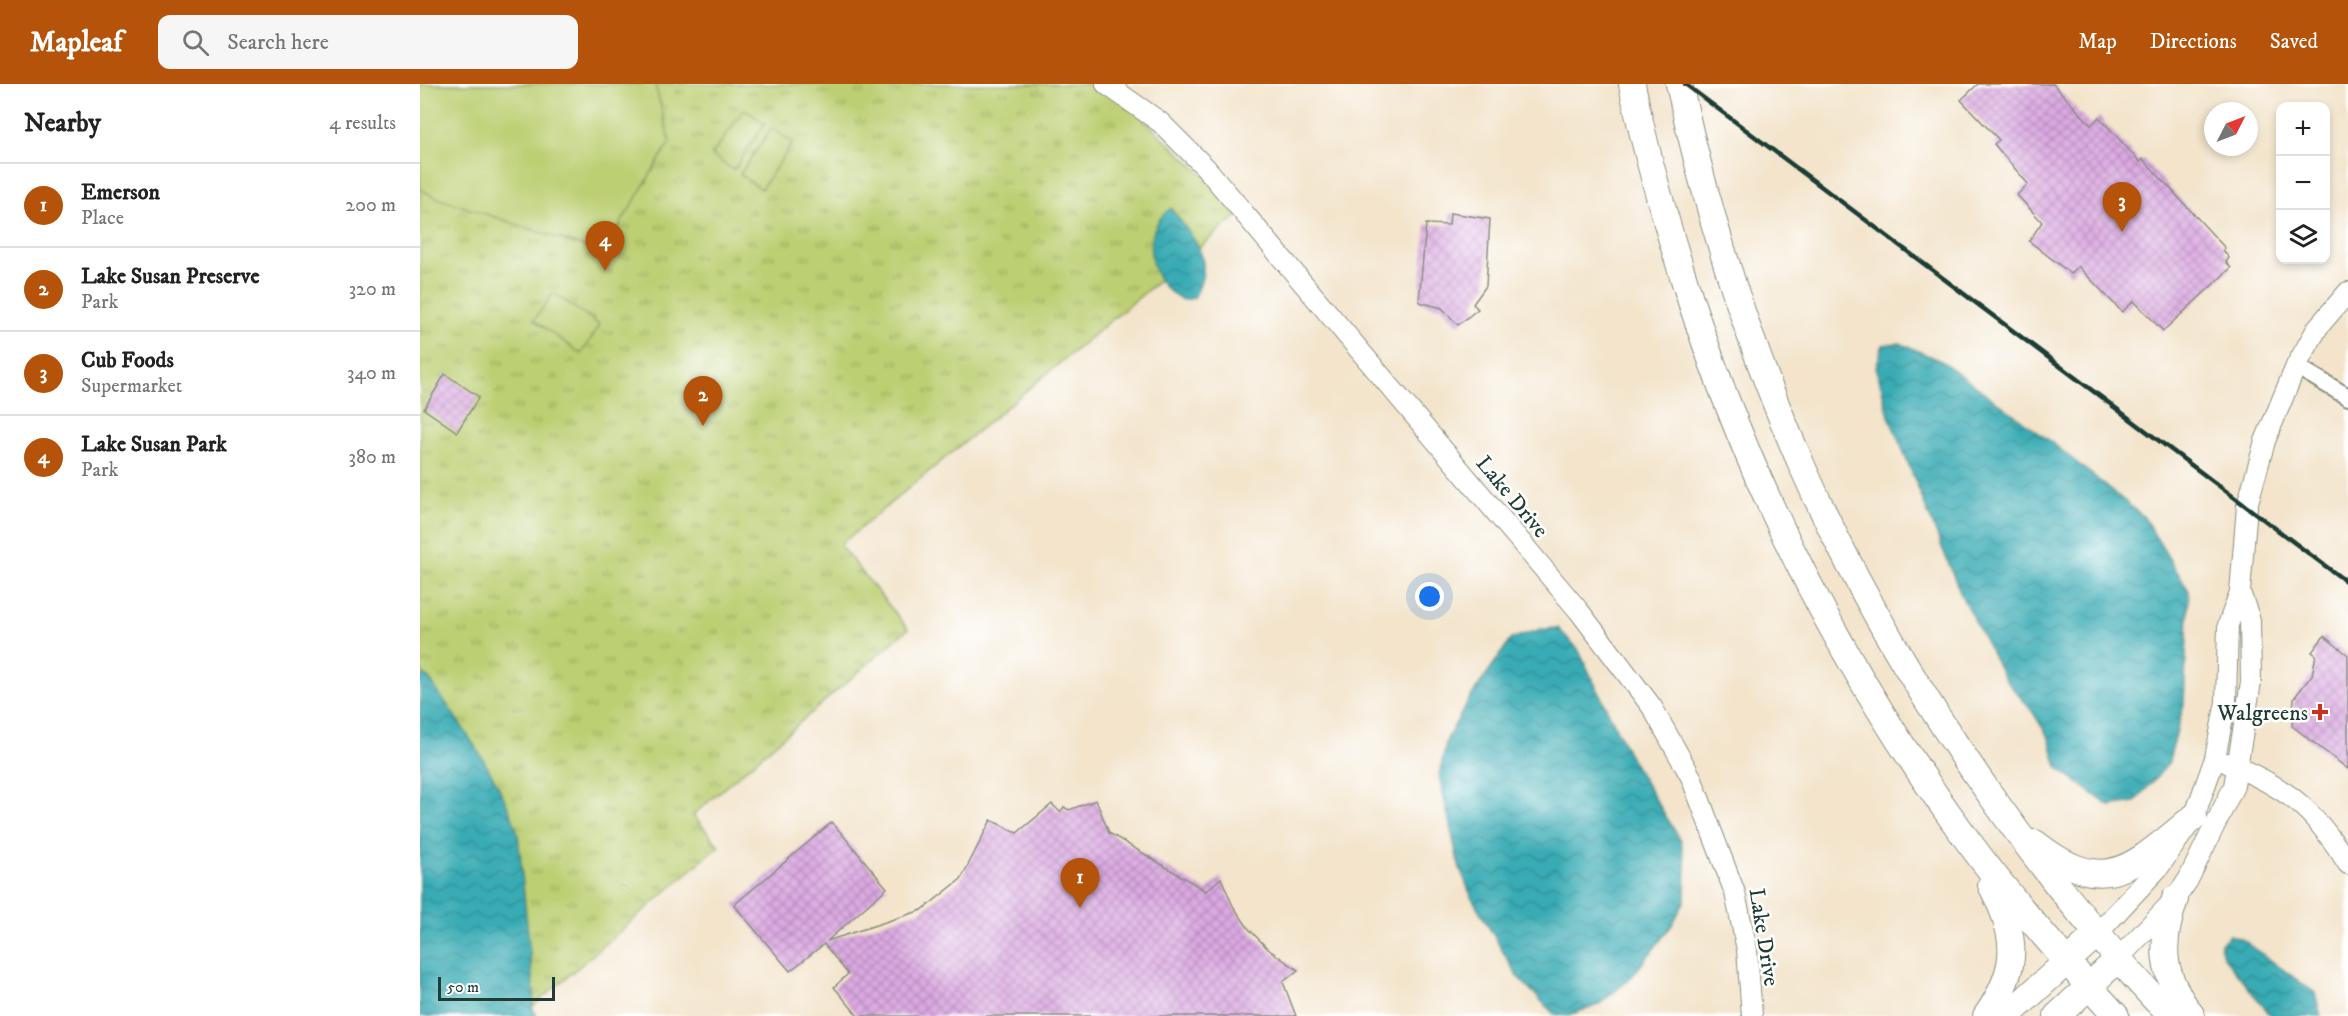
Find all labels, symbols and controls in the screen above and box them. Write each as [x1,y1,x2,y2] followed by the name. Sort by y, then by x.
[158,15,578,69] search box
[30,25,122,60] text: Mapleaf
[179,26,212,59] icon: search
[227,29,329,56] text: Search here
[2078,29,2117,55] text: Map
[2150,29,2237,55] text: Directions
[2270,29,2318,55] text: Saved
[2204,102,2258,156] north arrow
[2276,102,2330,264] map controls
[2276,102,2330,156] button: +
[24,107,101,140] text: Nearby
[329,111,396,136] text: 4 results
[2276,156,2330,210] button: −
[81,179,160,206] text: Emerson
[2102,182,2142,232] pin: 3
[40,193,47,218] text: 1
[345,193,396,218] text: 200 m
[81,206,124,231] text: Place
[2276,210,2330,264] button: layers
[586,222,624,271] pin: 4
[81,263,260,290] text: Lake Susan Preserve
[39,277,48,302] text: 2
[349,277,396,302] text: 320 m
[81,290,118,315] text: Park
[81,347,174,374] text: Cub Foods
[40,361,47,386] text: 3
[347,361,396,386] text: 340 m
[81,374,182,399] text: Supermarket
[684,376,722,426] pin: 2
[81,431,227,458] text: Lake Susan Park
[38,445,49,470] text: 4
[348,445,396,470] text: 380 m
[1470,450,1554,543] street label: Lake Drive
[81,458,118,483] text: Park
[1415,582,1444,611] your location
[2216,700,2308,727] place label: Walgreens
[2313,705,2327,719] marker: Walgreens
[1060,858,1100,908] pin: 1
[1742,886,1785,988] street label: Lake Drive
[438,974,555,1002] scale bar
[447,977,479,997] text: 50 m

